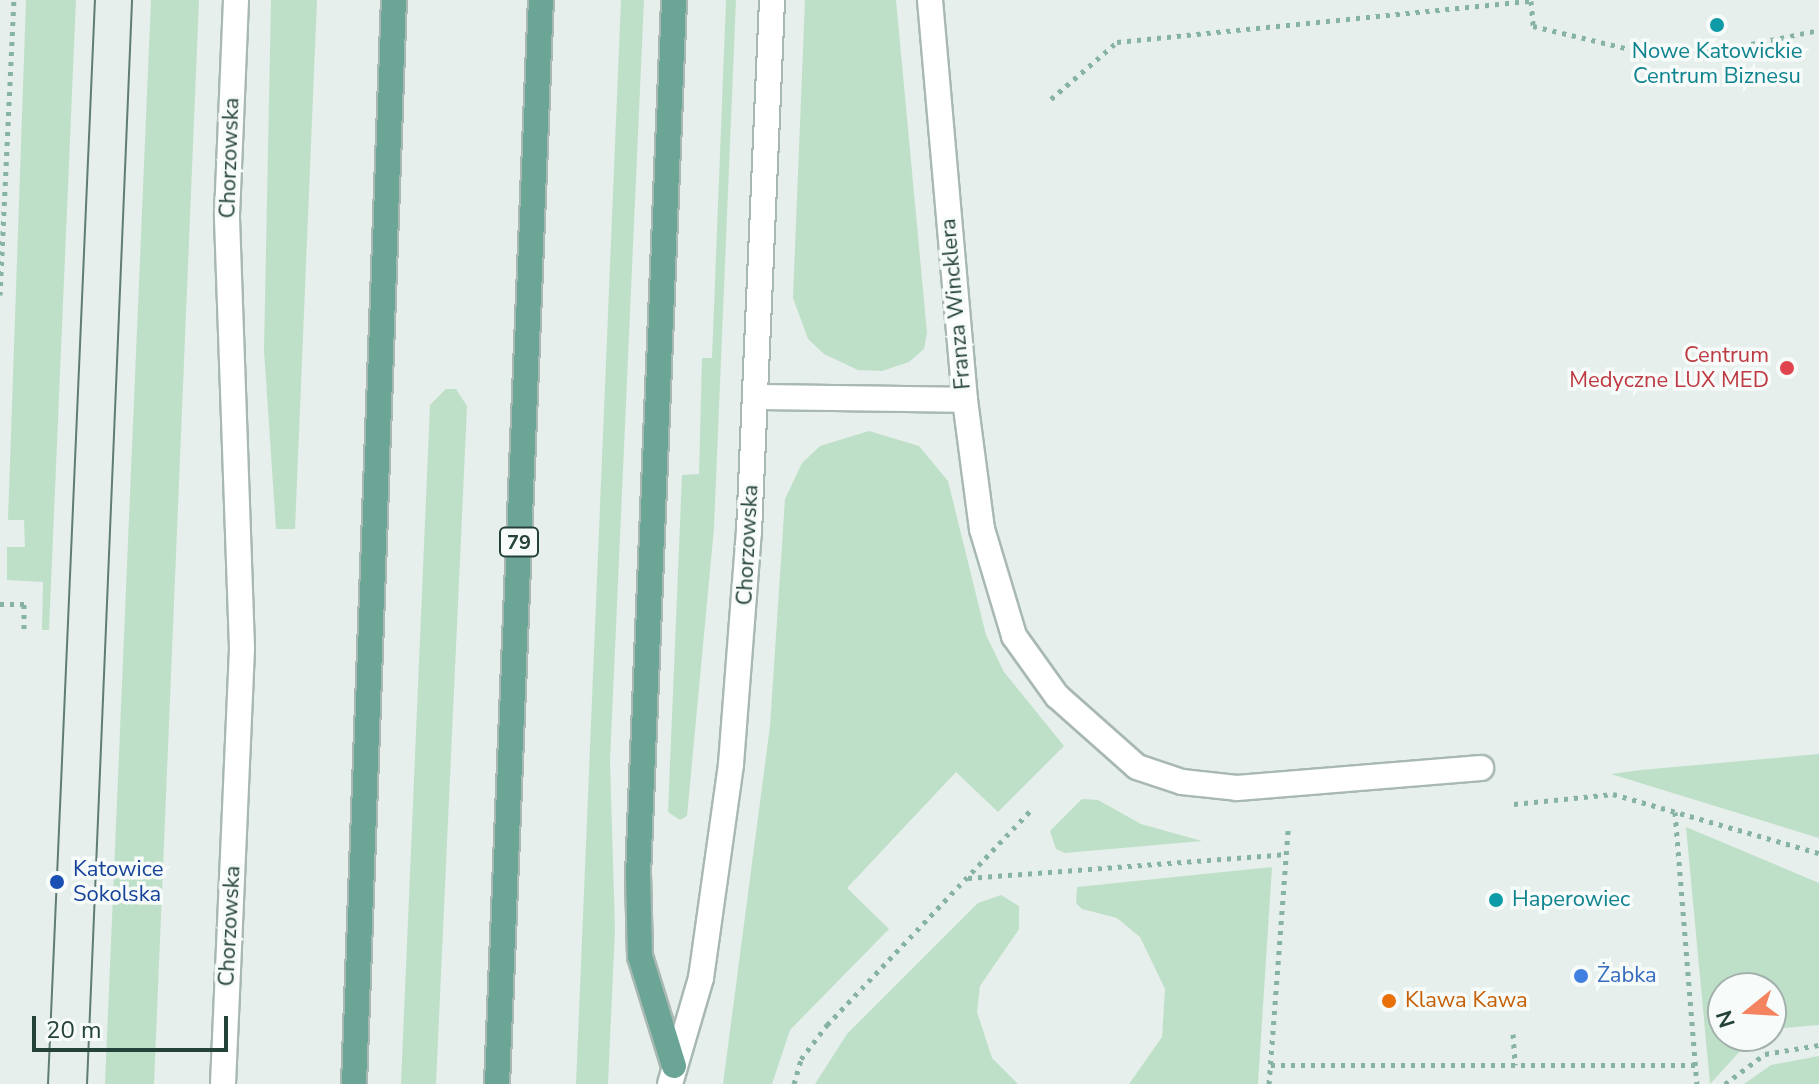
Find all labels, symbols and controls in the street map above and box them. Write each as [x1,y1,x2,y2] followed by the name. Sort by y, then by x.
[1708,16,1726,34] marker: Nowe Katowickie Centrum Biznesu
[1632,38,1802,90] place label: Nowe Katowickie Centrum Biznesu
[215,97,245,219] street label: Chorzowska
[935,217,977,391] street label: Franza Wincklera
[1569,342,1769,394] place label: Centrum Medyczne LUX MED
[1776,357,1798,379] marker: Centrum Medyczne LUX MED
[732,484,764,606] street label: Chorzowska
[499,526,539,558] road number: 79
[73,856,163,908] place label: Katowice Sokolska
[214,865,246,987] street label: Chorzowska
[48,873,66,891] marker: Katowice Sokolska
[1512,887,1630,913] place label: Haperowiec
[1487,891,1505,909] marker: Haperowiec
[1597,963,1657,989] place label: Żabka
[1572,967,1590,985] marker: Żabka
[1707,972,1787,1052] north arrow
[1405,988,1528,1014] place label: Klawa Kawa
[1380,992,1398,1010] marker: Klawa Kawa
[36,1000,232,1050] scale bar
[1709,1006,1743,1031] text: N
[46,1014,102,1046] text: 20 m

